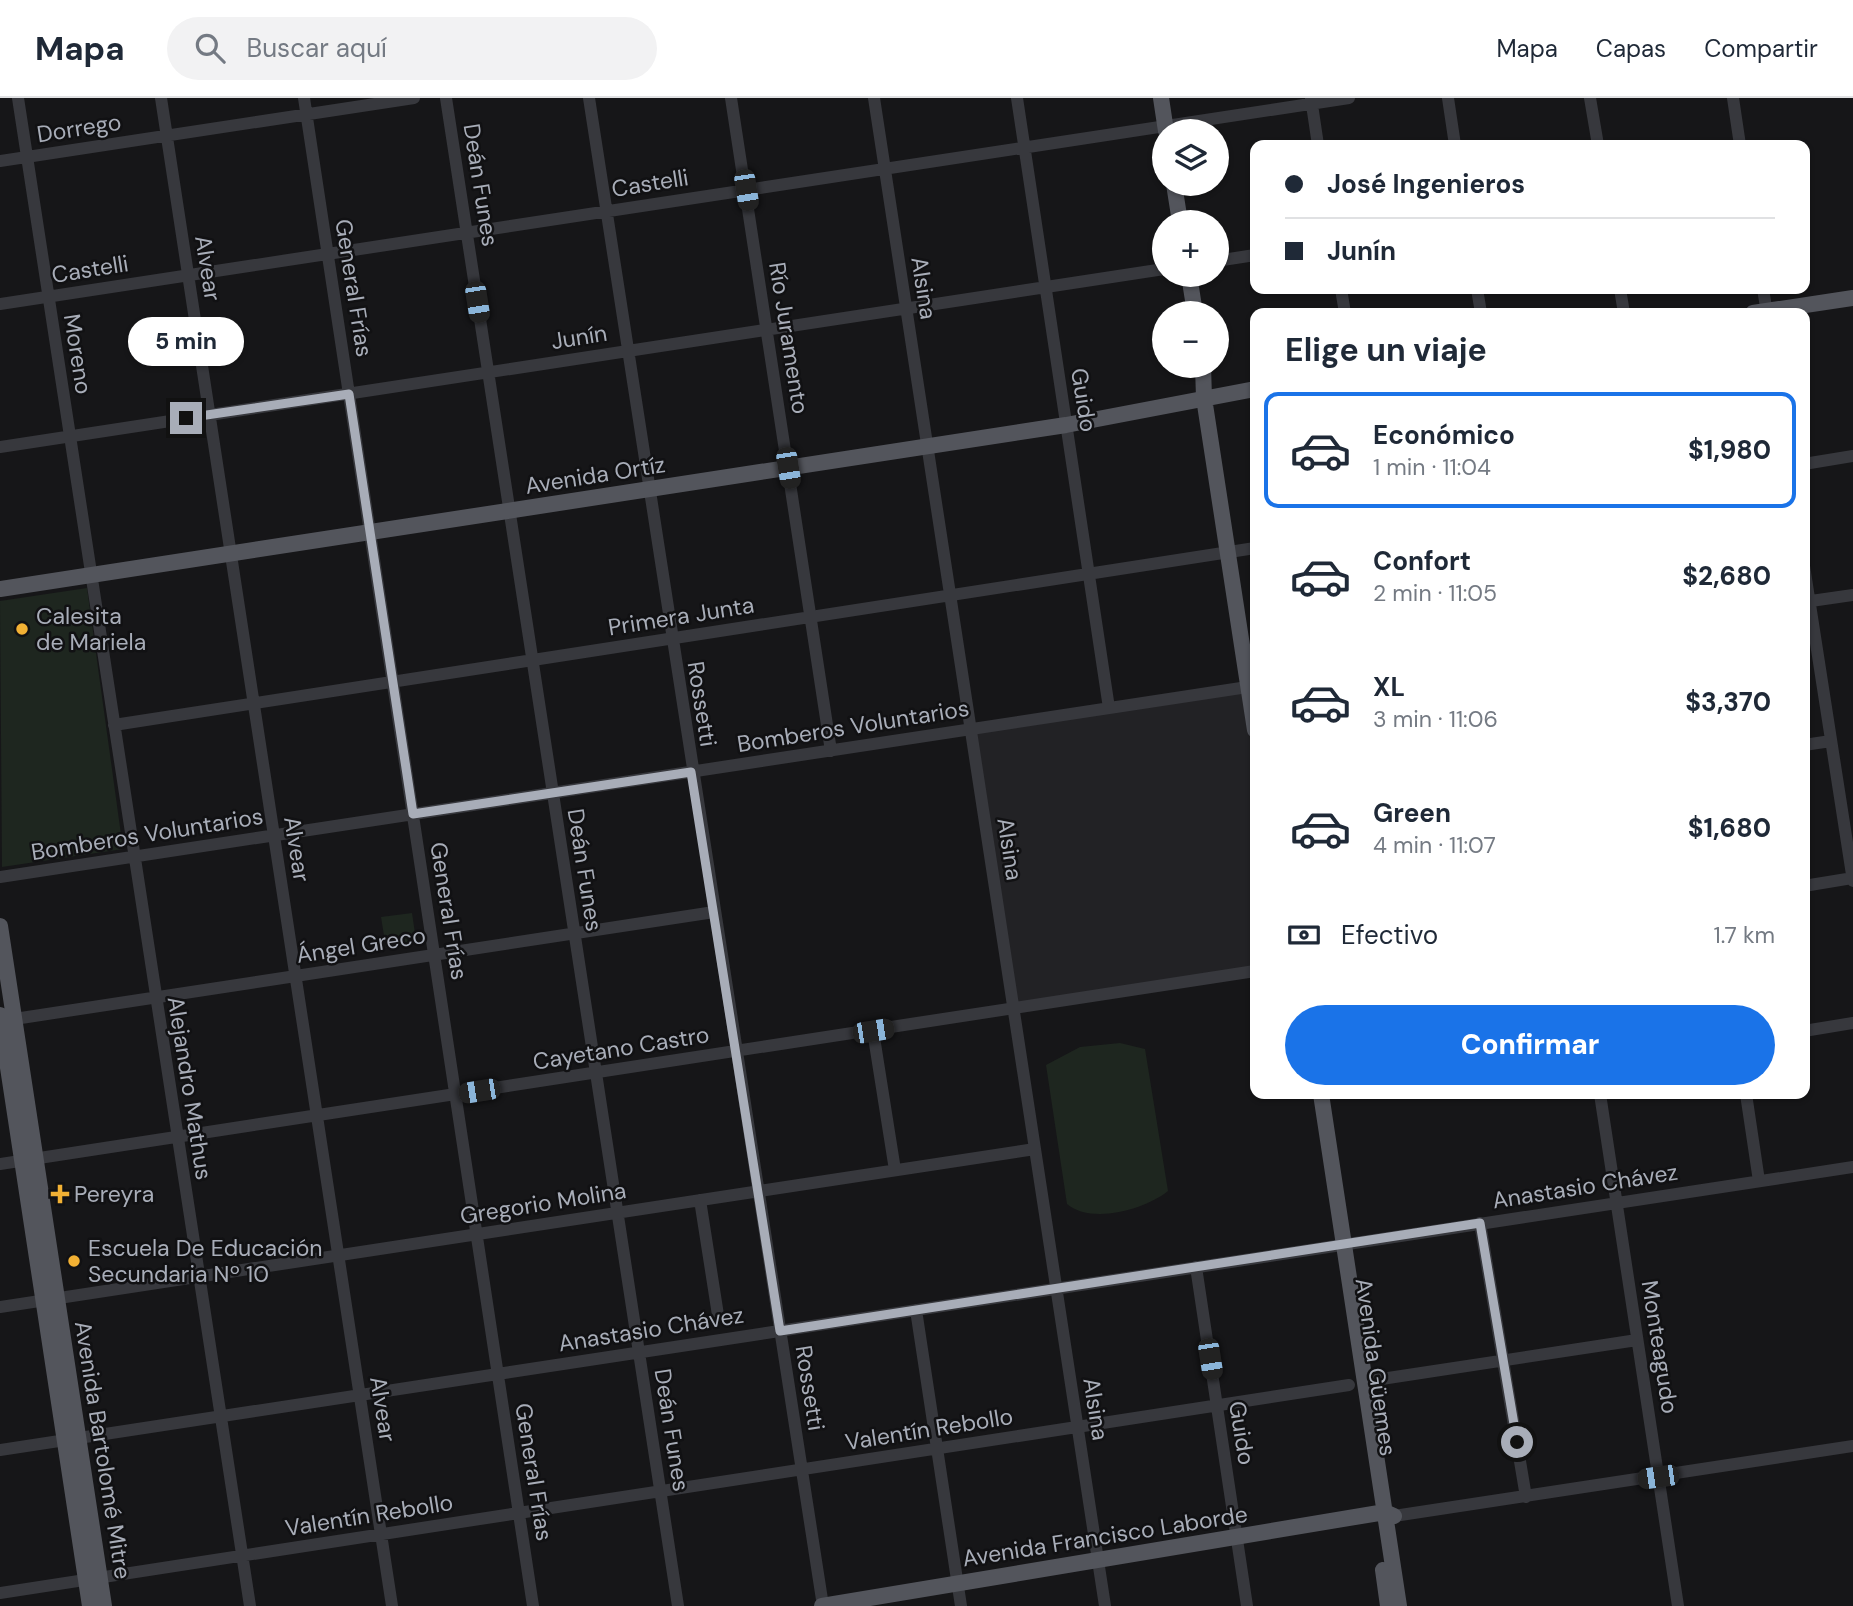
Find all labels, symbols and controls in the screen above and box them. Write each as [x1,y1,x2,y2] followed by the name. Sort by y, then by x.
[167,17,657,80] search box
[35,27,125,70] text: Mapa
[191,29,229,67] icon: search
[247,31,387,65] text: Buscar aquí
[1496,33,1558,64] text: Mapa
[1596,33,1666,64] text: Capas
[1704,33,1818,64] text: Compartir
[35,107,123,149] street label: Dorrego
[1152,119,1229,378] map controls
[1152,119,1229,196] button: layers
[456,121,506,249] street label: Deán Funes
[609,162,691,204] street label: Castelli
[1327,167,1525,201] text: José Ingenieros
[733,168,760,212] car
[1152,210,1229,287] button: +
[328,217,380,359] street label: General Frías
[188,233,228,303] street label: Alvear
[1327,234,1396,268] text: Junín
[49,248,131,290] street label: Castelli
[904,254,944,322] street label: Alsina
[762,260,816,416] street label: Río Juramento
[464,280,491,324] car
[1152,301,1229,378] button: −
[57,312,99,396] street label: Moreno
[128,316,244,366] callout: 5 min
[549,318,609,356] street label: Junín
[155,326,217,356] text: 5 min
[1285,329,1487,371] text: Elige un viaje
[1064,366,1104,434] street label: Guido
[170,402,202,434] route end
[1373,418,1515,452] text: Económico
[1289,419,1352,482] icon: car
[1688,433,1771,467] text: $1,980
[775,446,802,490] car
[523,449,667,501] street label: Avenida Ortíz
[1373,452,1491,482] text: 1 min · 11:04
[1373,544,1471,578] text: Confort
[1289,545,1352,608] icon: car
[1682,559,1771,593] text: $2,680
[1373,578,1497,608] text: 2 min · 11:05
[606,590,756,642] street label: Primera Junta
[36,601,146,657] place label: Calesita de Mariela
[14,621,30,637] marker: Calesita de Mariela
[680,659,724,749] street label: Rossetti
[1373,670,1405,704] text: XL
[1289,671,1352,734] icon: car
[1685,685,1771,719] text: $3,370
[735,693,971,759] street label: Bomberos Voluntarios
[1373,704,1498,734] text: 3 min · 11:06
[1373,796,1451,830] text: Green
[1289,797,1352,860] icon: car
[29,801,265,867] street label: Bomberos Voluntarios
[560,806,610,934] street label: Deán Funes
[1688,811,1771,845] text: $1,680
[277,814,317,884] street label: Alvear
[990,815,1030,883] street label: Alsina
[1373,830,1496,860] text: 4 min · 11:07
[423,840,475,982] street label: General Frías
[1285,916,1323,954] icon: cash
[1341,918,1438,952] text: Efectivo
[294,920,428,970] street label: Ángel Greco
[1713,920,1775,950] text: 1.7 km
[161,994,219,1182] street label: Alejandro Mathus
[1285,1005,1775,1085] button: Confirmar
[851,1017,896,1045] car
[531,1019,711,1077] street label: Cayetano Castro
[457,1077,502,1105] car
[1490,1157,1680,1215] street label: Anastasio Chávez
[458,1175,628,1231] street label: Gregorio Molina
[74,1179,154,1209] place label: Pereyra
[52,1186,68,1202] marker: Pereyra
[88,1233,323,1289] place label: Escuela De Educación Secundaria Nº 10
[66,1253,82,1269] marker: Escuela De Educación Secundaria Nº 10
[1349,1276,1403,1458] street label: Avenida Güemes
[1635,1278,1685,1416] street label: Monteagudo
[556,1300,746,1358] street label: Anastasio Chávez
[68,1319,138,1581] street label: Avenida Bartolomé Mitre
[1197,1337,1224,1381] car
[788,1343,832,1433] street label: Rossetti
[647,1366,697,1494] street label: Deán Funes
[363,1374,403,1444] street label: Alvear
[1076,1375,1116,1443] street label: Alsina
[1222,1399,1262,1467] street label: Guido
[508,1401,560,1543] street label: General Frías
[843,1401,1015,1457] street label: Valentín Rebollo
[1501,1426,1533,1458] route start
[1636,1464,1681,1490] car
[283,1487,455,1543] street label: Valentín Rebollo
[960,1499,1250,1573] street label: Avenida Francisco Laborde

